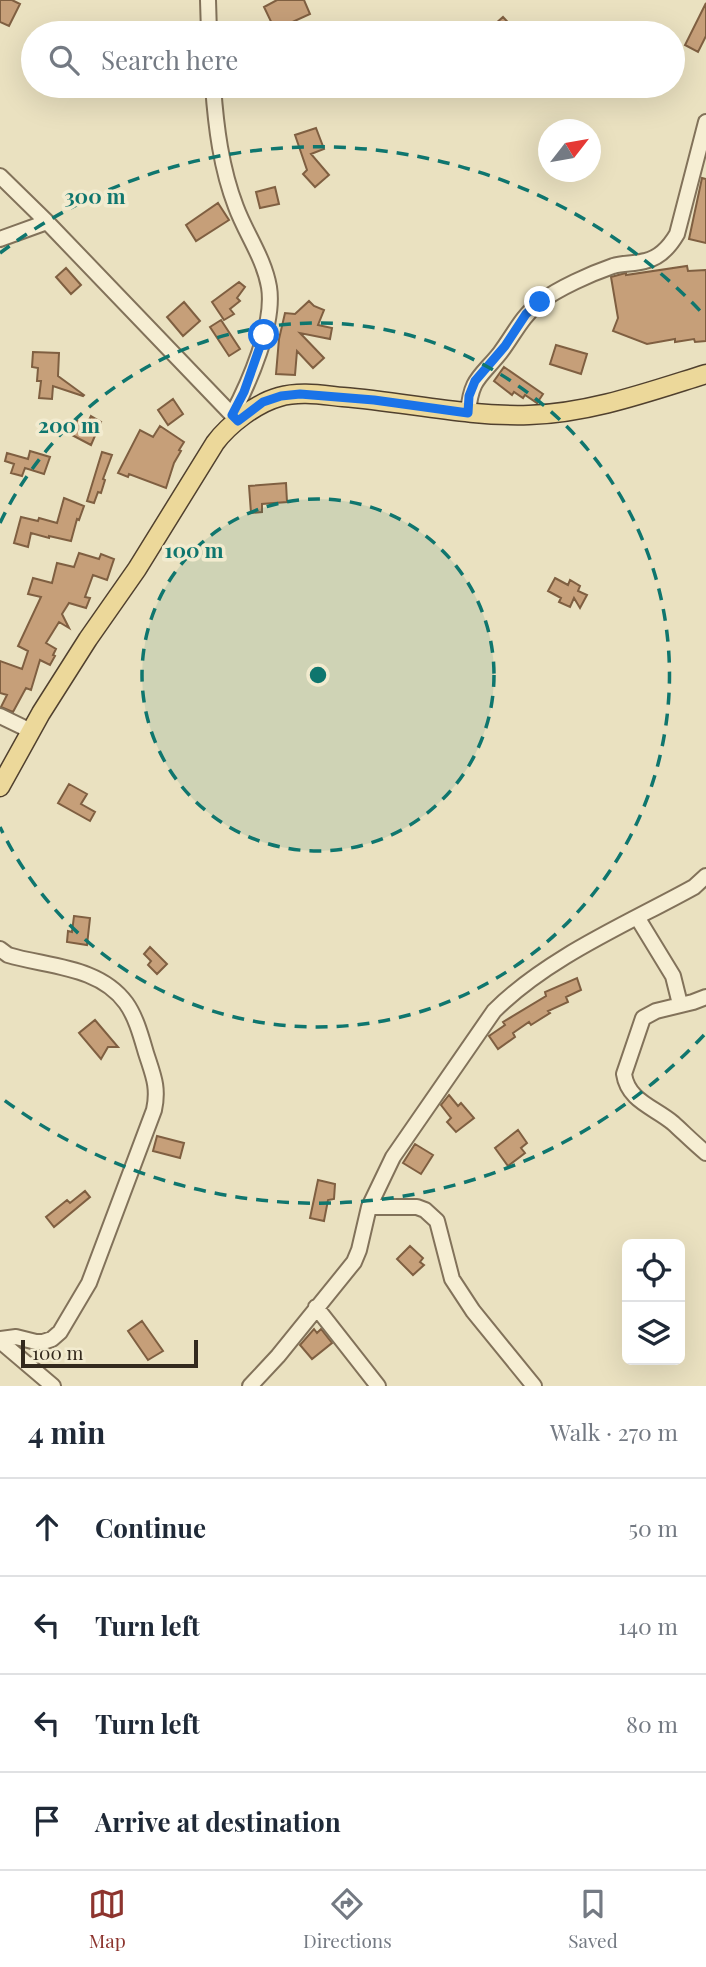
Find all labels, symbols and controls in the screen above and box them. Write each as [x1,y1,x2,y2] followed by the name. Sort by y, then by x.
[21,21,685,98] search box
[45,41,83,79] icon: search
[101,42,238,77] text: Search here
[538,119,601,182] north arrow
[64,181,126,209] text: 300 m
[524,286,555,317] route end
[248,319,279,350] route start
[38,410,100,438] text: 200 m
[164,535,224,563] text: 100 m
[306,663,330,687] centre of rings
[622,1239,685,1365] map controls
[622,1239,685,1302] button: locate
[622,1302,685,1365] button: layers
[21,1337,198,1369] scale bar
[32,1339,83,1365] text: 100 m
[28,1412,106,1452] text: 4 min
[550,1416,678,1447] text: Walk · 270 m
[28,1508,66,1546] icon: ahead
[95,1510,206,1545] text: Continue
[629,1512,678,1543] text: 50 m
[28,1606,66,1644] icon: left
[95,1608,200,1643] text: Turn left
[618,1610,678,1641] text: 140 m
[28,1704,66,1742] icon: left
[95,1706,200,1741] text: Turn left
[626,1708,678,1739] text: 80 m
[28,1802,66,1840] icon: arrive
[95,1804,341,1839] text: Arrive at destination
[88,1885,126,1953] tab: Map
[303,1885,392,1953] tab: Directions
[568,1885,618,1953] tab: Saved

